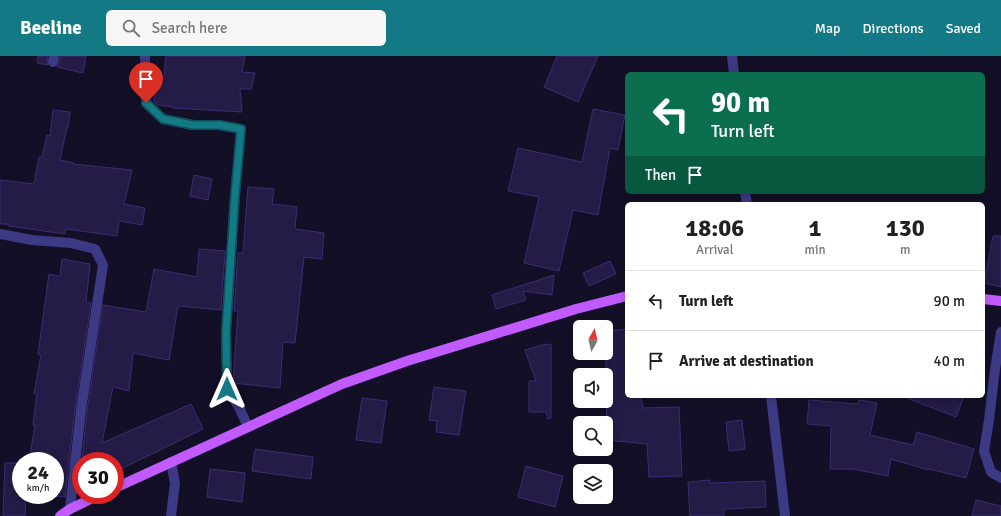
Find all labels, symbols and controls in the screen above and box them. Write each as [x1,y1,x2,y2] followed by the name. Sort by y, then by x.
[106,10,386,46] search box
[20,16,82,40] text: Beeline
[120,17,142,39] icon: search
[152,19,227,37] text: Search here
[815,20,841,37] text: Map
[863,20,924,37] text: Directions
[946,20,981,37] text: Saved
[129,62,163,103] pin
[135,68,157,90] icon: arrive
[711,86,770,120] text: 90 m
[645,88,697,140] icon: left
[711,120,774,142] text: Turn left
[684,164,706,186] icon: arrive
[645,166,676,184] text: Then
[685,213,744,243] text: 18:06
[809,213,821,243] text: 1
[886,213,925,243] text: 130
[696,242,733,258] text: Arrival
[805,242,826,258] text: min
[900,242,910,258] text: m
[645,290,667,312] icon: left
[679,292,733,310] text: Turn left
[934,292,965,310] text: 90 m
[573,320,613,360] north arrow
[573,320,613,504] map controls
[645,350,667,372] icon: arrive
[679,352,814,370] text: Arrive at destination
[934,352,965,370] text: 40 m
[206,368,248,410] position arrow
[573,368,613,408] button: sound
[573,416,613,456] button: search
[72,452,124,504] speed limit sign: 30
[27,460,49,485] text: 24
[573,464,613,504] button: layers
[27,482,49,494] text: km/h

